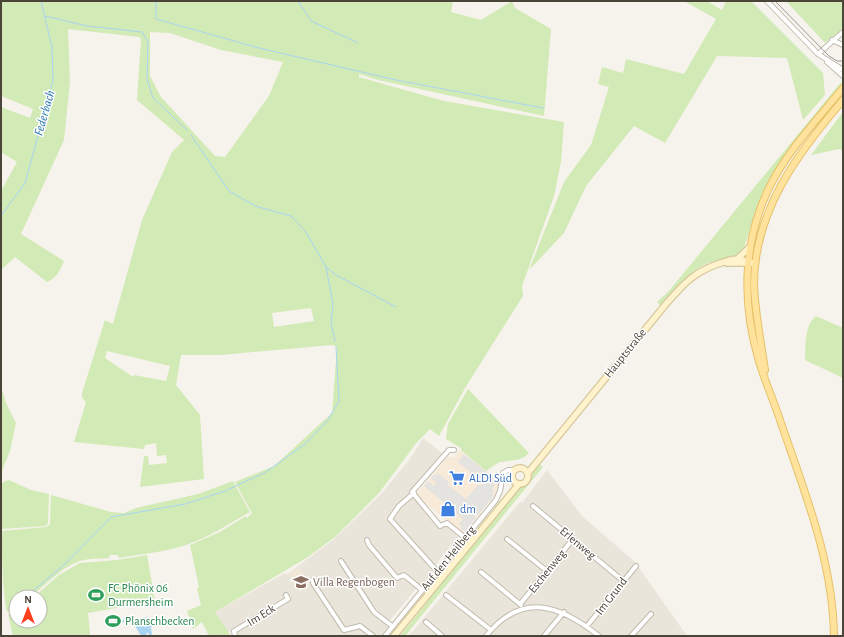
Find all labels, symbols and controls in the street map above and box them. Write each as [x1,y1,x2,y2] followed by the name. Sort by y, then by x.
[32,89,58,137] water label: Federbach
[602,326,648,380] street label: Hauptstraße
[448,469,466,487] supermarket icon: ALDI Süd
[469,472,512,484] place label: ALDI Süd
[439,500,457,518] shop icon: dm
[460,503,476,515] place label: dm
[418,523,478,592] street label: Auf den Heilberg
[558,525,599,562] street label: Erlenweg
[526,547,568,595] street label: Eschenweg
[292,573,310,591] school or university icon: Villa Regenbogen
[593,575,629,617] street label: Im Grund
[313,576,395,588] place label: Villa Regenbogen
[108,582,173,608] place label: FC Phönix 06 Durmersheim
[87,586,105,604] sports icon: FC Phönix 06 Durmersheim
[8,589,48,629] north arrow
[24,594,32,605] text: N
[245,602,277,628] street label: Im Eck
[104,612,122,630] sports icon: Planschbecken
[125,615,194,627] place label: Planschbecken

